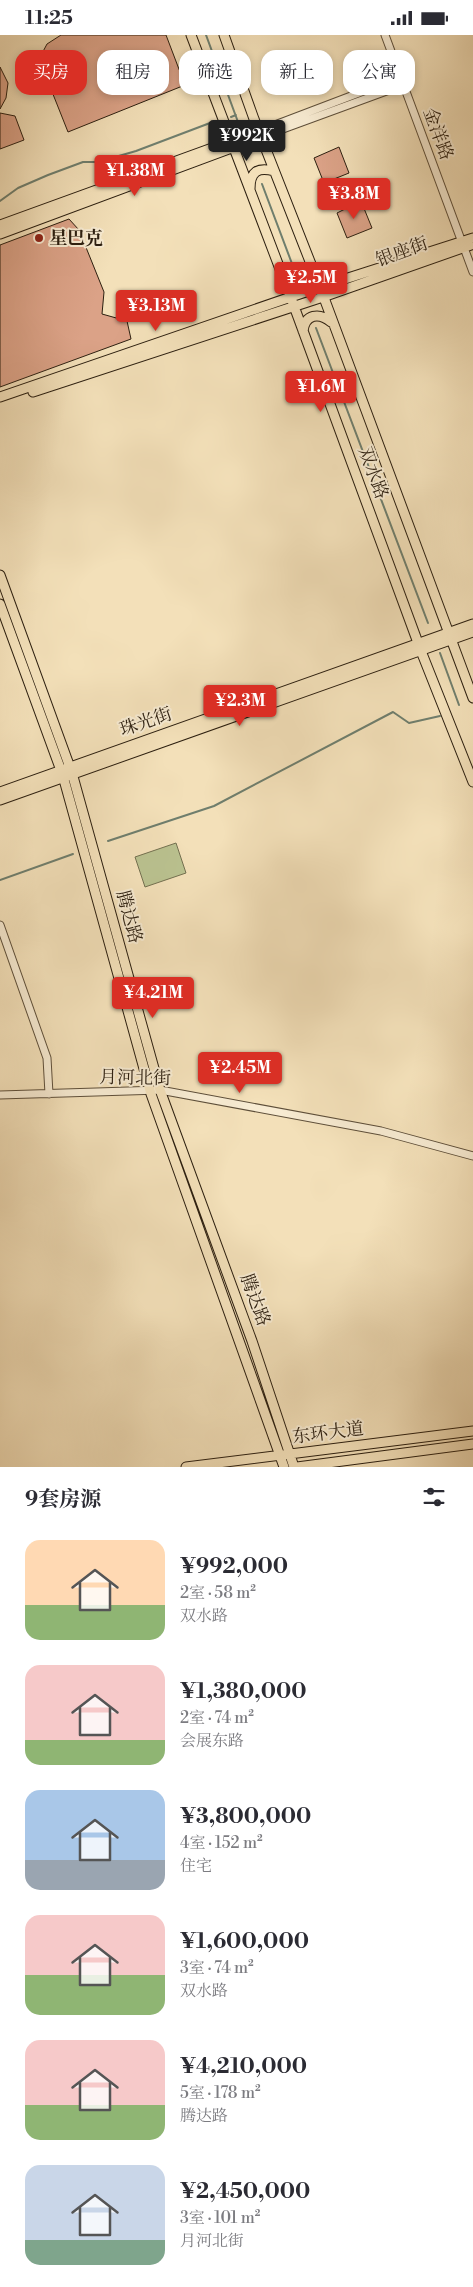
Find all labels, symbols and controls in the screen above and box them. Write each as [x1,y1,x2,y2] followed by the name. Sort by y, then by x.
[25,6,73,30] text: 11:25
[15,50,87,95] chip: 买房
[97,50,169,95] chip: 租房
[179,50,251,95] chip: 筛选
[261,50,333,95] chip: 新上
[343,50,415,95] chip: 公寓
[418,105,458,163] street label: 金洋路
[212,119,282,162] pin: ¥992K
[219,126,275,146] text: ¥992K
[94,155,176,197] pin: ¥1.38M
[105,161,165,181] text: ¥1.38M
[319,177,389,220] pin: ¥3.8M
[328,184,380,204] text: ¥3.8M
[49,227,103,250] place label: 星巴克
[33,232,45,244] marker: 星巴克
[373,232,431,272] street label: 银座街
[276,261,346,304] pin: ¥2.5M
[285,268,337,288] text: ¥2.5M
[115,289,197,332] pin: ¥3.13M
[127,296,185,316] text: ¥3.13M
[286,371,356,413] pin: ¥1.6M
[296,377,346,397] text: ¥1.6M
[353,444,393,502] street label: 双水路
[205,685,275,727] pin: ¥2.3M
[214,691,266,711] text: ¥2.3M
[117,702,175,742] street label: 珠光街
[111,888,147,946] street label: 腾达路
[112,977,194,1019] pin: ¥4.21M
[123,983,183,1003] text: ¥4.21M
[199,1051,281,1094] pin: ¥2.45M
[209,1058,271,1078] text: ¥2.45M
[99,1066,171,1090] street label: 月河北街
[235,1271,275,1329] street label: 腾达路
[291,1417,365,1449] street label: 东环大道
[420,1483,448,1511] icon: filters
[25,1487,101,1513] text: 9套房源
[180,1554,288,1580] text: ¥992,000
[65,1560,125,1620] icon: home
[180,1583,256,1603] text: 2室 · 58 m²
[180,1606,228,1626] text: 双水路
[180,1679,306,1705] text: ¥1,380,000
[65,1685,125,1745] icon: home
[180,1708,254,1728] text: 2室 · 74 m²
[180,1731,244,1751] text: 会展东路
[180,1804,311,1830] text: ¥3,800,000
[65,1810,125,1870] icon: home
[180,1833,263,1853] text: 4室 · 152 m²
[180,1856,212,1876] text: 住宅
[180,1929,309,1955] text: ¥1,600,000
[65,1935,125,1995] icon: home
[180,1958,254,1978] text: 3室 · 74 m²
[180,1981,228,2001] text: 双水路
[180,2054,307,2080] text: ¥4,210,000
[65,2060,125,2120] icon: home
[180,2083,261,2103] text: 5室 · 178 m²
[180,2106,228,2126] text: 腾达路
[180,2179,310,2205] text: ¥2,450,000
[65,2185,125,2245] icon: home
[180,2208,260,2228] text: 3室 · 101 m²
[180,2231,244,2251] text: 月河北街

